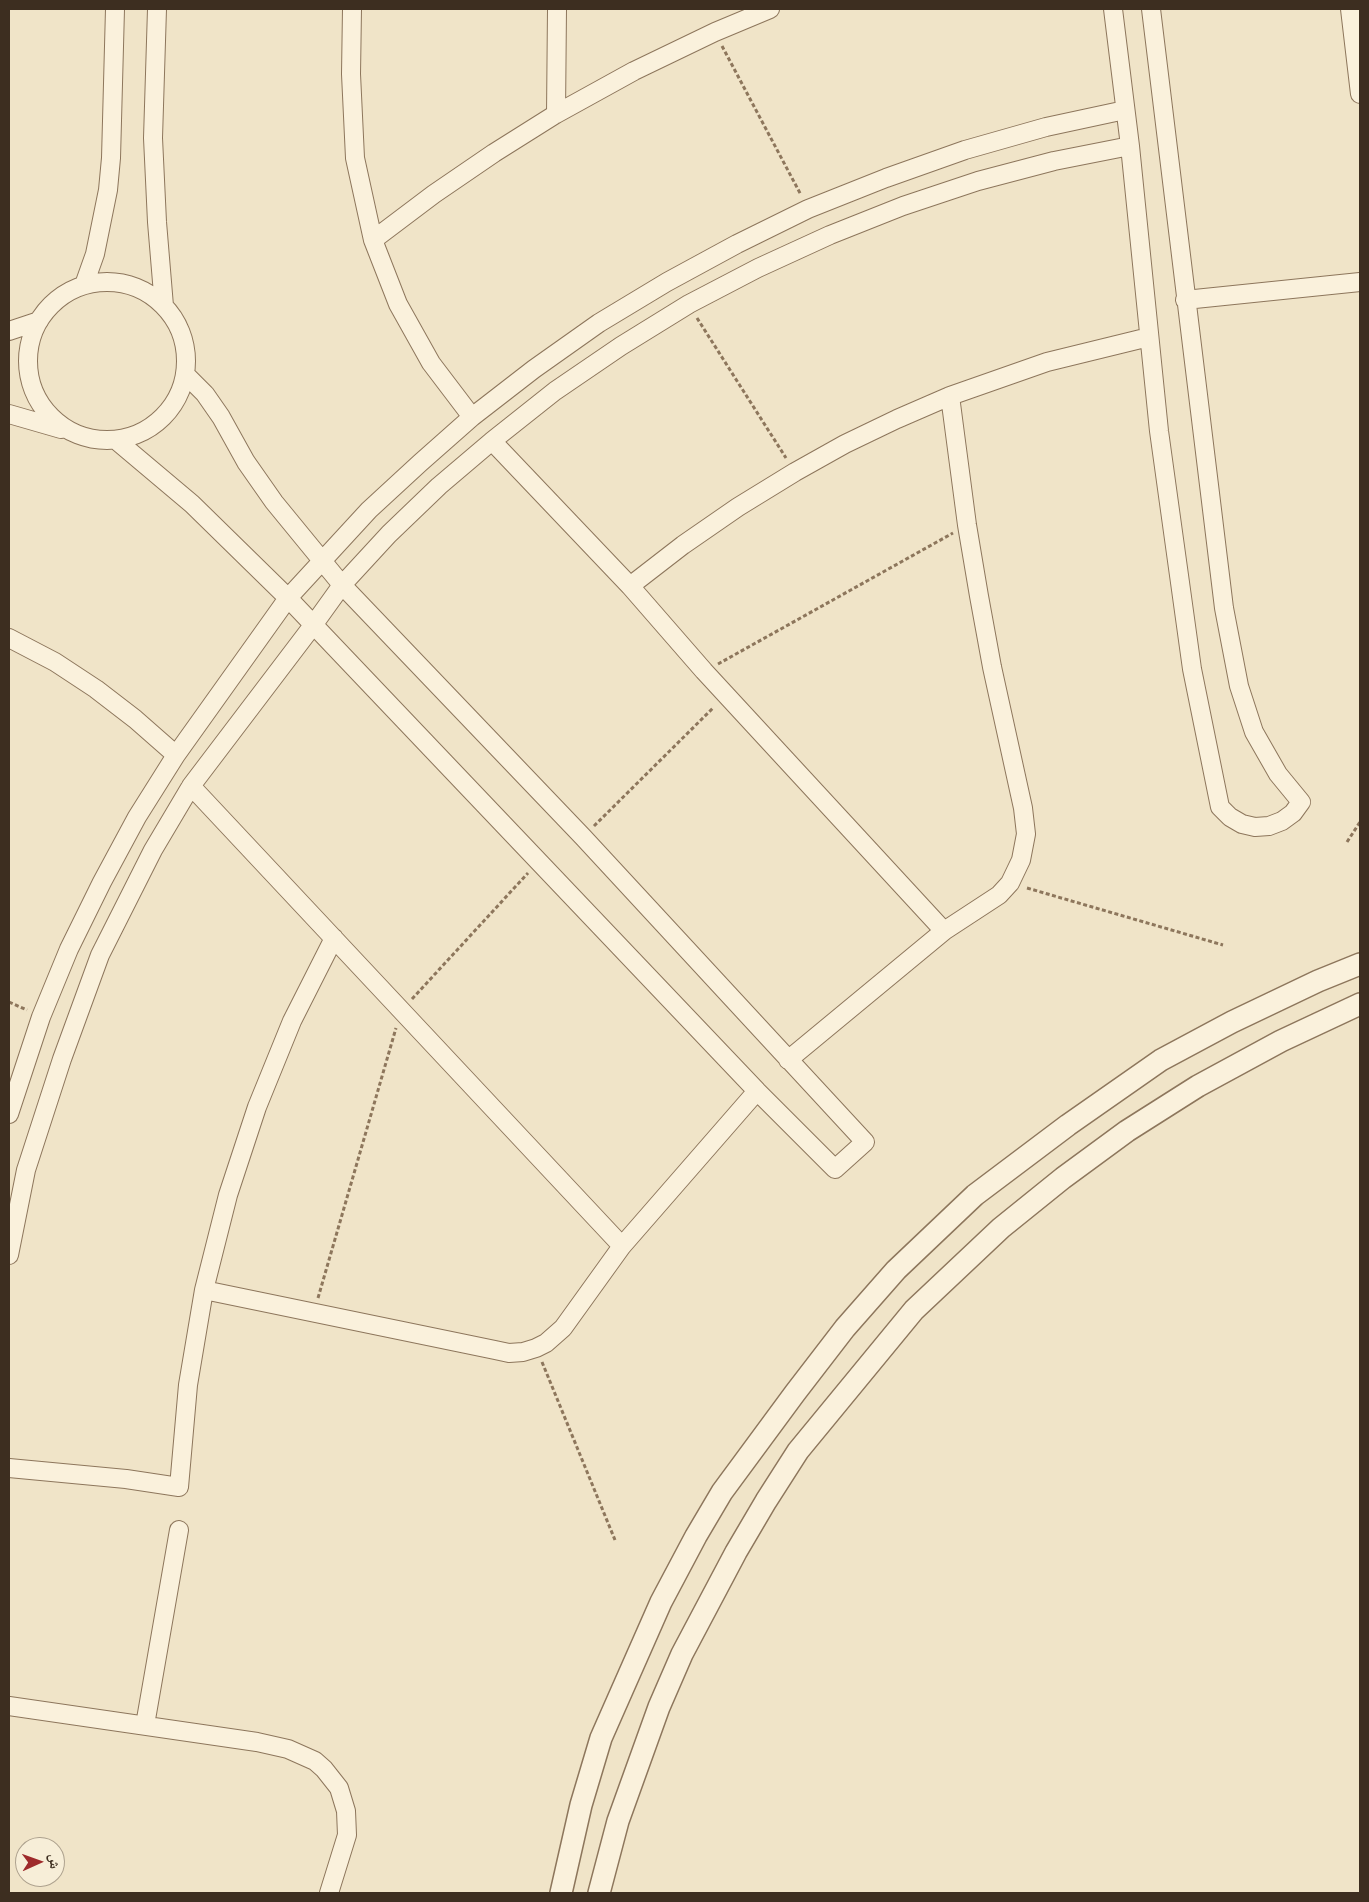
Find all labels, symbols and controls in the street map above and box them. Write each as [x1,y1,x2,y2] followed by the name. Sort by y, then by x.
[15,1837,65,1887] north arrow
[47,1854,62,1869] text: ش

